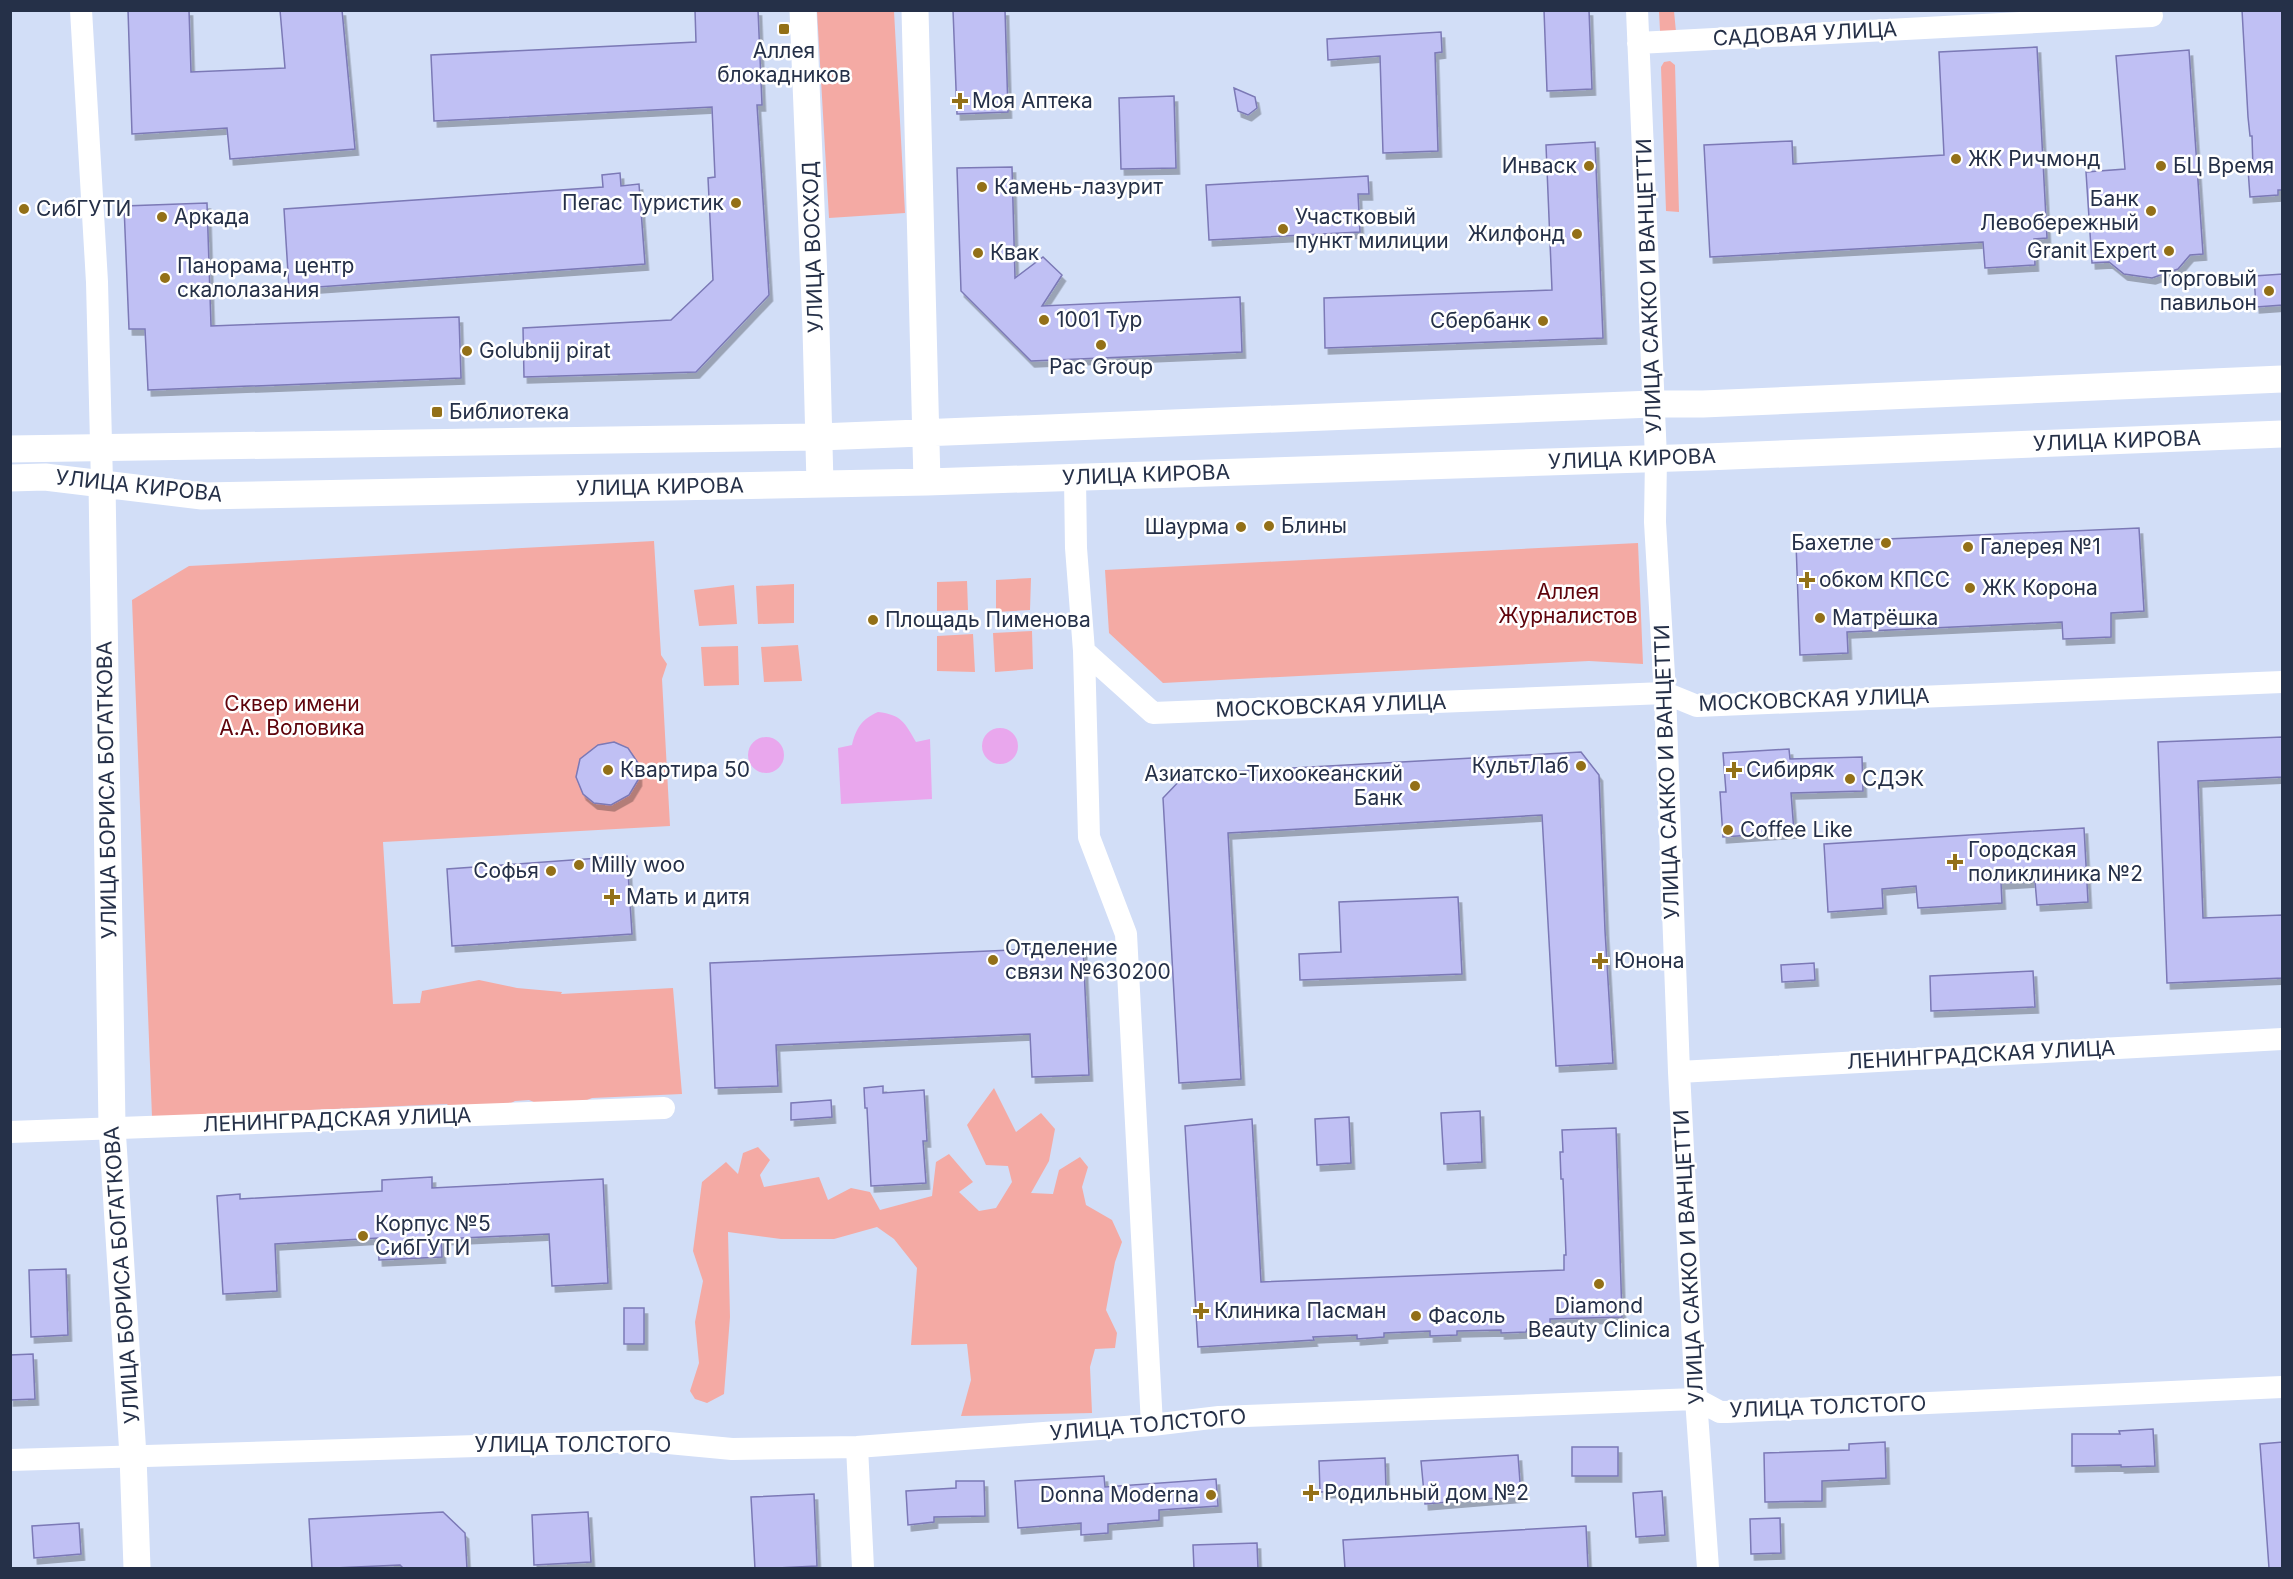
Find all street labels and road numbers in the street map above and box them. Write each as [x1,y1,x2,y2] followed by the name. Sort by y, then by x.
[1712,16,1898,51] street label: САДОВАЯ УЛИЦА
[1631,138,1666,434] street label: УЛИЦА САККО И ВАНЦЕТТИ
[797,161,828,333] street label: УЛИЦА ВОСХОД
[2033,425,2201,456] street label: УЛИЦА КИРОВА
[1548,443,1716,474] street label: УЛИЦА КИРОВА
[1062,459,1230,490] street label: УЛИЦА КИРОВА
[54,464,224,507] street label: УЛИЦА КИРОВА
[576,473,744,500] street label: УЛИЦА КИРОВА
[1649,624,1684,920] street label: УЛИЦА САККО И ВАНЦЕТТИ
[91,641,122,939] street label: УЛИЦА БОРИСА БОГАТКОВА
[1698,683,1930,716] street label: МОСКОВСКАЯ УЛИЦА
[1215,689,1447,722] street label: МОСКОВСКАЯ УЛИЦА
[1846,1035,2116,1074] street label: ЛЕНИНГРАДСКАЯ УЛИЦА
[202,1102,472,1137] street label: ЛЕНИНГРАДСКАЯ УЛИЦА
[1668,1109,1709,1405] street label: УЛИЦА САККО И ВАНЦЕТТИ
[99,1125,144,1425] street label: УЛИЦА БОРИСА БОГАТКОВА
[1729,1391,1927,1422] street label: УЛИЦА ТОЛСТОГО
[1049,1403,1247,1446] street label: УЛИЦА ТОЛСТОГО
[475,1432,671,1457] street label: УЛИЦА ТОЛСТОГО

